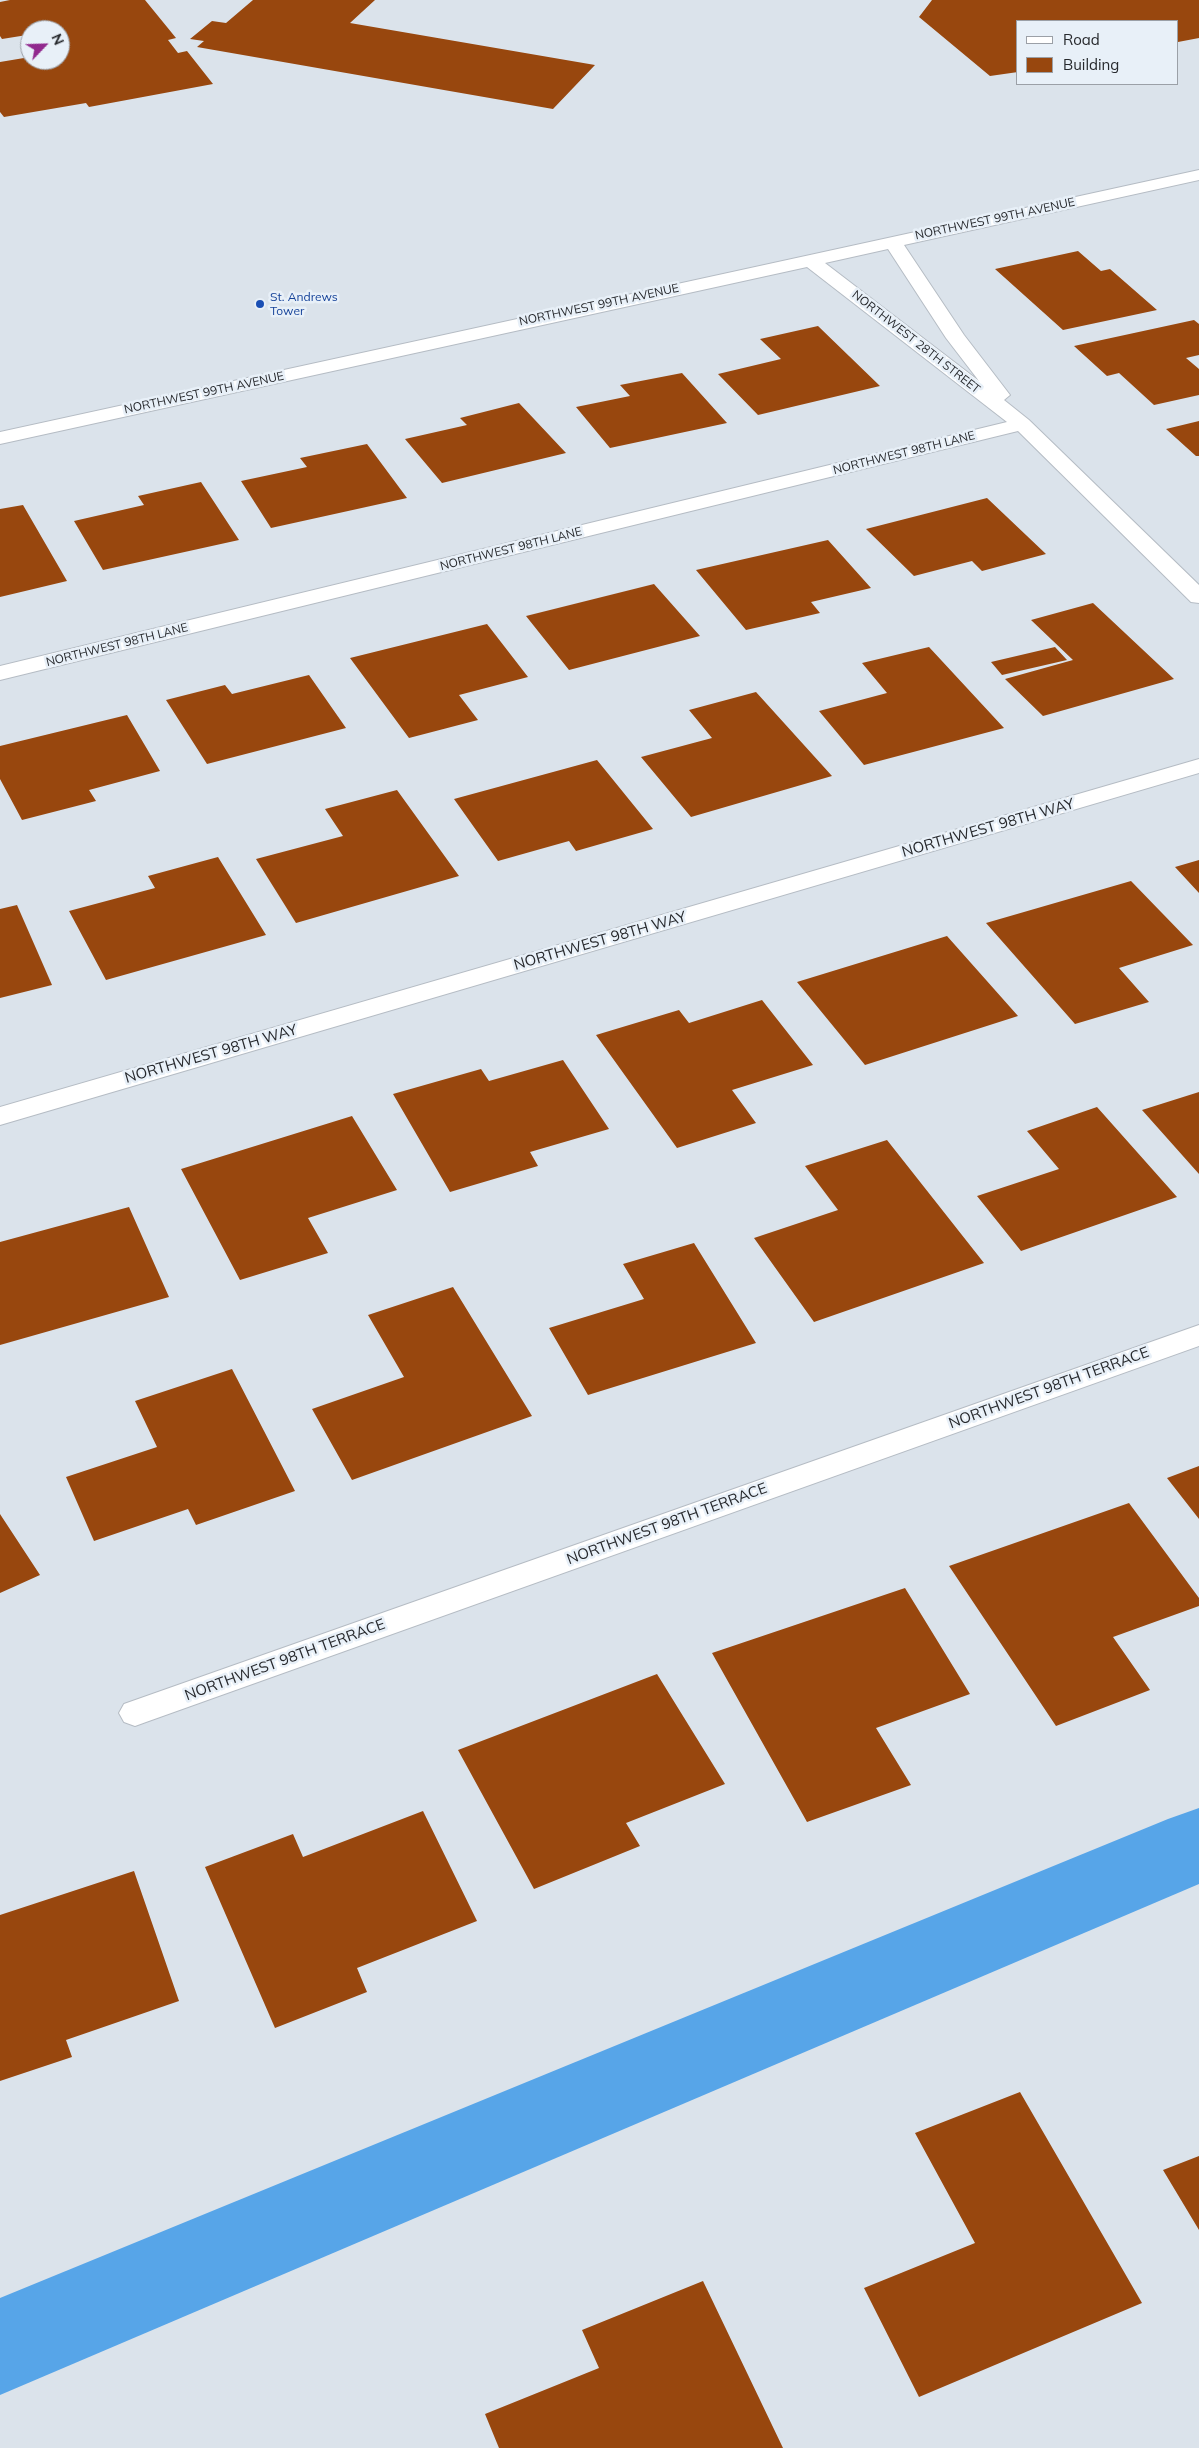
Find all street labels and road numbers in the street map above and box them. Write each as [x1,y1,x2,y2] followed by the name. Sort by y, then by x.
[914,195,1076,243] street label: NORTHWEST 99TH AVENUE
[518,281,680,329] street label: NORTHWEST 99TH AVENUE
[849,287,983,397] street label: NORTHWEST 28TH STREET
[123,369,285,417] street label: NORTHWEST 99TH AVENUE
[832,428,976,478] street label: NORTHWEST 98TH LANE
[439,524,583,574] street label: NORTHWEST 98TH LANE
[45,620,189,670] street label: NORTHWEST 98TH LANE
[900,795,1076,861] street label: NORTHWEST 98TH WAY
[512,908,688,974] street label: NORTHWEST 98TH WAY
[123,1021,299,1087] street label: NORTHWEST 98TH WAY
[946,1343,1152,1433] street label: NORTHWEST 98TH TERRACE
[564,1479,770,1569] street label: NORTHWEST 98TH TERRACE
[182,1615,388,1705] street label: NORTHWEST 98TH TERRACE

